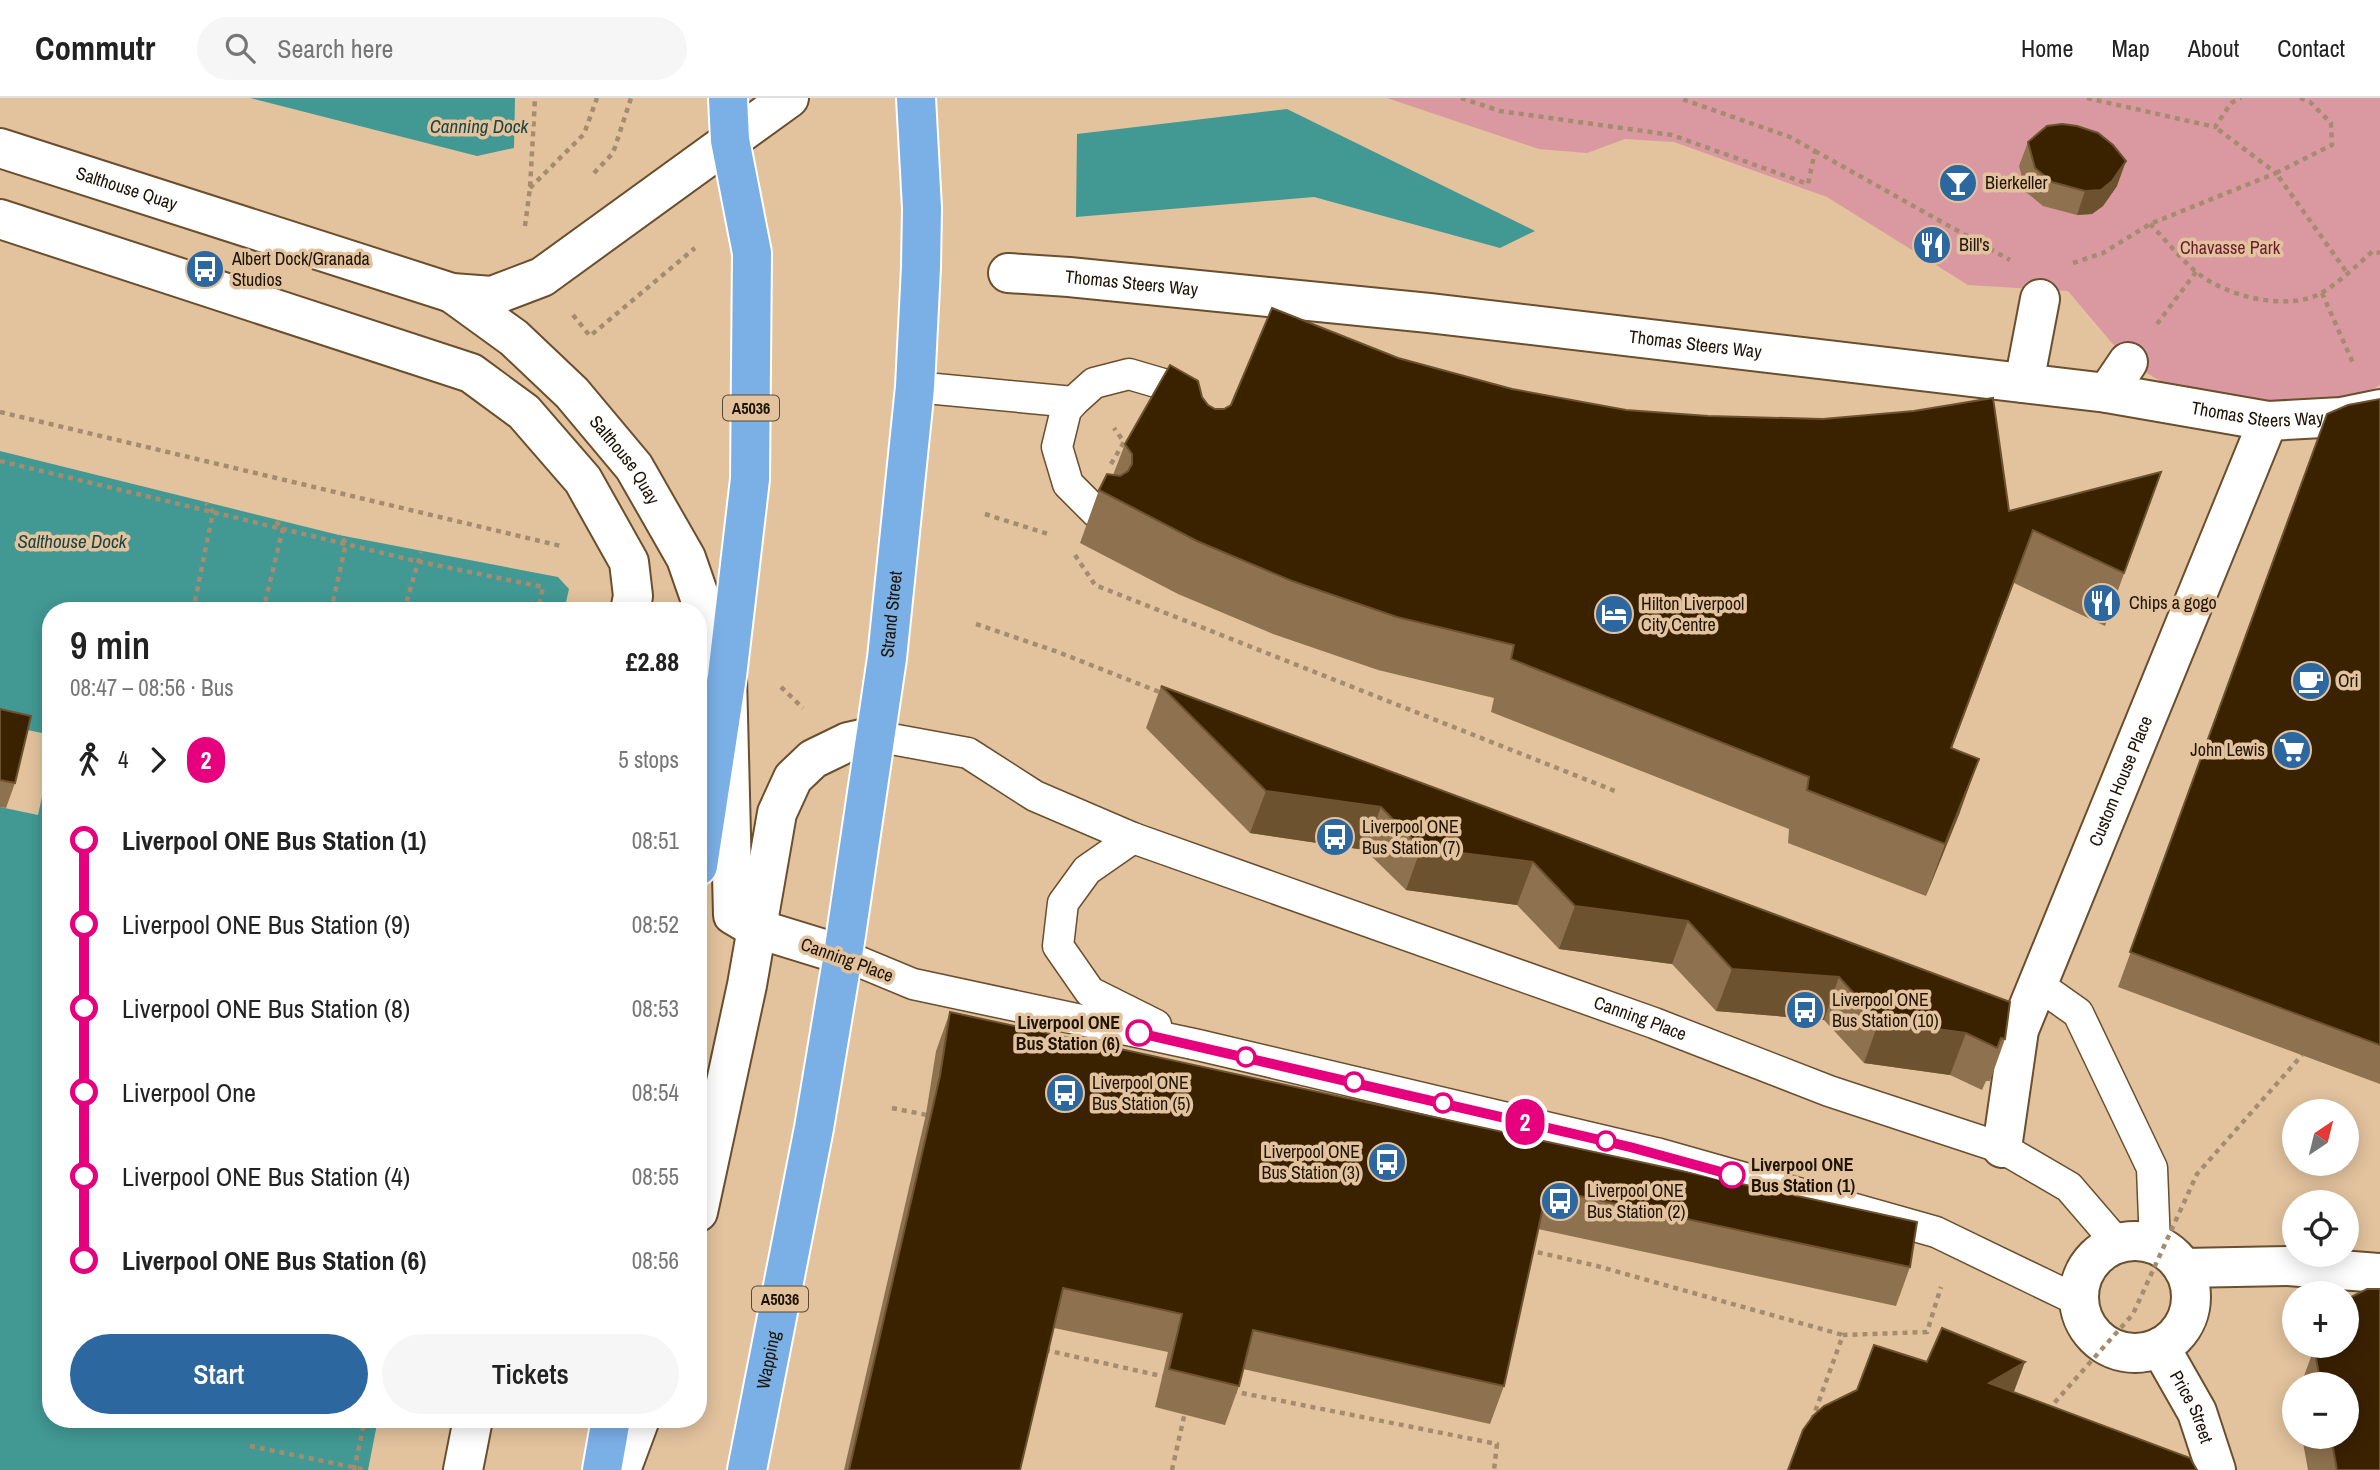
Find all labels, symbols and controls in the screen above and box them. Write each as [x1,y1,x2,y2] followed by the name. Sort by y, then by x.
[197,17,687,80] search box
[35,26,155,70] text: Commutr
[221,29,259,67] icon: search
[277,31,393,66] text: Search here
[2021,32,2073,64] text: Home
[2111,32,2150,64] text: Map
[2188,32,2239,64] text: About
[2277,32,2345,64] text: Contact
[430,113,530,139] water label: Canning Dock
[73,160,181,216] street label: Salthouse Quay
[1937,162,1979,204] bar icon: Bierkeller
[1985,170,2047,195] place label: Bierkeller
[1911,224,1953,266] restaurant icon: Bill's
[1959,232,1990,257] place label: Bill's
[2180,235,2281,260] park label: Chavasse Park
[231,246,370,292] place label: Albert Dock/Granada Studios
[184,248,226,290] bus stop icon: Albert Dock/Granada Studios
[1064,264,1200,302] street label: Thomas Steers Way
[1628,324,1764,364] street label: Thomas Steers Way
[2189,395,2325,433] street label: Thomas Steers Way
[723,396,779,420] road number: A5036
[584,410,666,510] street label: Salthouse Quay
[17,528,128,554] water label: Salthouse Dock
[874,570,908,659] street label: Strand Street
[2081,582,2123,624] restaurant icon: Chips a gogo
[2129,590,2217,615] place label: Chips a gogo
[1641,591,1744,637] place label: Hilton Liverpool City Centre
[1593,593,1635,635] hotel icon: Hilton Liverpool City Centre
[70,620,150,671] text: 9 min
[626,644,679,679] text: £2.88
[2290,660,2332,702] cafe icon: Ori
[2338,668,2359,693] place label: Ori
[70,672,234,703] text: 08:47 – 08:56 · Bus
[2082,712,2158,850] street label: Custom House Place
[2271,729,2313,771] supermarket icon: John Lewis
[2190,737,2265,762] place label: John Lewis
[70,741,108,779] icon: walk
[139,741,177,779] icon: forward
[118,744,129,775] text: 4
[201,744,211,776] text: 2
[618,744,679,775] text: 5 stops
[1362,814,1461,860] place label: Liverpool ONE Bus Station (7)
[1314,816,1356,858] bus stop icon: Liverpool ONE Bus Station (7)
[122,823,426,858] text: Liverpool ONE Bus Station (1)
[632,825,679,856] text: 08:51
[122,907,410,942] text: Liverpool ONE Bus Station (9)
[632,909,679,940] text: 08:52
[797,931,897,988] street label: Canning Place
[1832,987,1939,1033] place label: Liverpool ONE Bus Station (10)
[1784,989,1826,1031] bus stop icon: Liverpool ONE Bus Station (10)
[1591,990,1690,1046] street label: Canning Place
[122,991,410,1026] text: Liverpool ONE Bus Station (8)
[632,993,679,1024] text: 08:53
[1016,1010,1120,1056] place label: Liverpool ONE Bus Station (6)
[1126,1020,1152,1046] marker: Liverpool ONE Bus Station (6)
[1236,1047,1256,1067] unlabelled marker
[1092,1070,1191,1116] place label: Liverpool ONE Bus Station (5)
[1044,1072,1086,1114] bus stop icon: Liverpool ONE Bus Station (5)
[1344,1072,1364,1092] unlabelled marker
[122,1075,256,1110] text: Liverpool One
[632,1077,679,1108] text: 08:54
[1433,1093,1453,1113] unlabelled marker
[1502,1099,1548,1145] line badge: 2
[2282,1099,2359,1176] north arrow
[2282,1099,2359,1449] map controls
[1520,1106,1530,1138] text: 2
[1596,1131,1616,1151] unlabelled marker
[1262,1139,1360,1185] place label: Liverpool ONE Bus Station (3)
[1366,1141,1408,1183] bus stop icon: Liverpool ONE Bus Station (3)
[1751,1152,1855,1198] place label: Liverpool ONE Bus Station (1)
[122,1159,410,1194] text: Liverpool ONE Bus Station (4)
[632,1161,679,1192] text: 08:55
[1719,1162,1745,1188] marker: Liverpool ONE Bus Station (1)
[1587,1178,1686,1224] place label: Liverpool ONE Bus Station (2)
[1539,1180,1581,1222] bus stop icon: Liverpool ONE Bus Station (2)
[2282,1190,2359,1267] button: locate
[122,1243,426,1278] text: Liverpool ONE Bus Station (6)
[632,1245,679,1276] text: 08:56
[2282,1281,2359,1358] button: +
[752,1287,808,1312] road number: A5036
[750,1328,786,1391] street label: Wapping
[70,1334,368,1414] button: Start
[382,1334,679,1414] button: Tickets
[2164,1366,2219,1446] street label: Price Street
[2282,1372,2359,1449] button: −

